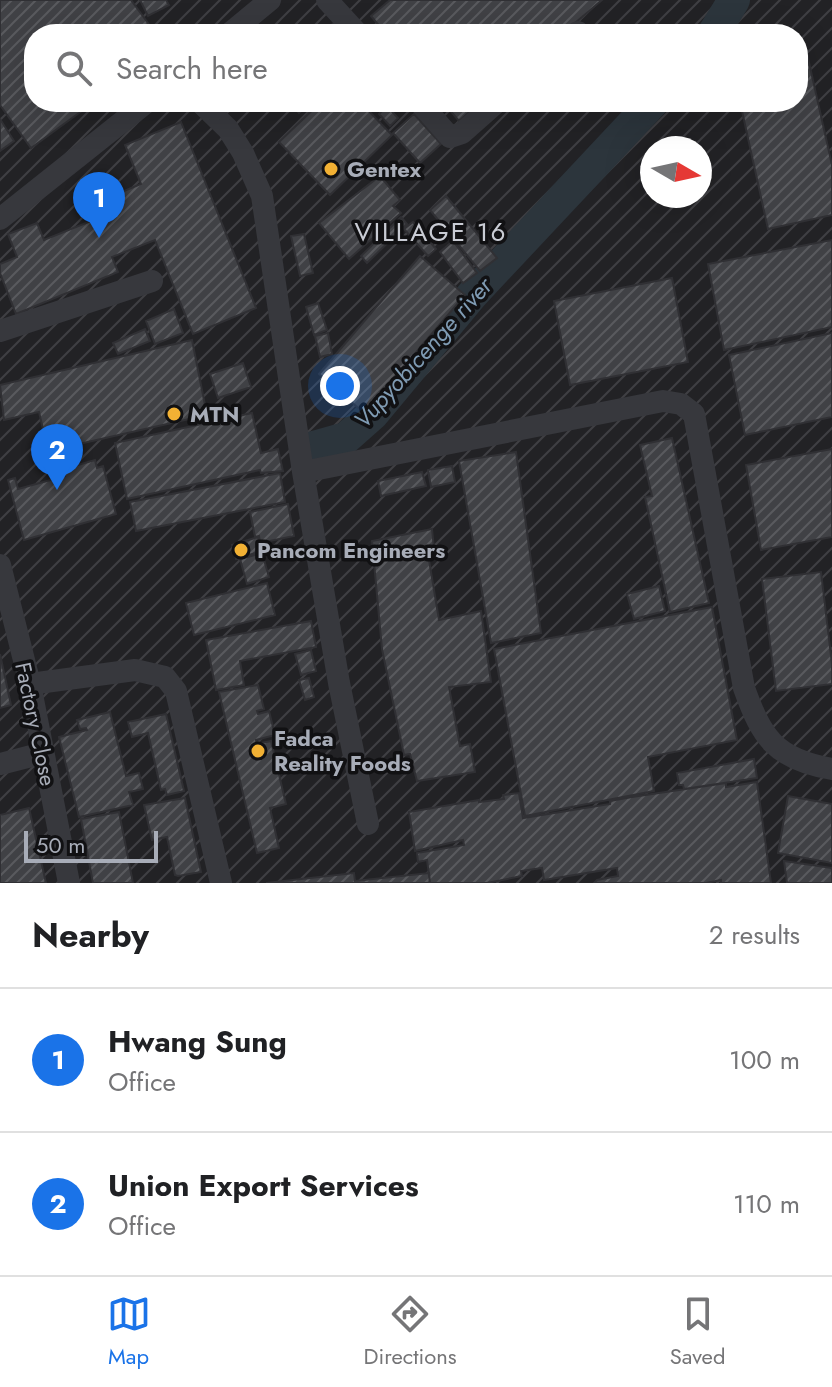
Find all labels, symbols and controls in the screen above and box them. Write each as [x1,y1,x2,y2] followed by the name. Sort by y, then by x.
[24,24,808,112] search box
[52,46,96,90] icon: search
[116,47,268,90] text: Search here
[640,136,712,208] north arrow
[347,153,421,185] place label: Gentex
[322,160,340,178] marker: Gentex
[73,172,125,238] pin: 1
[354,213,508,251] district label: VILLAGE 16
[345,268,501,436] water label: Vupyobicenge river
[320,366,360,406] your location
[190,398,239,430] place label: MTN
[165,405,183,423] marker: MTN
[31,424,83,490] pin: 2
[257,534,445,566] place label: Pancom Engineers
[232,541,250,559] marker: Pancom Engineers
[7,659,65,789] street label: Factory Close
[274,722,411,779] place label: Fadca Reality Foods
[249,742,267,760] marker: Fadca Reality Foods
[24,827,158,863] scale bar
[36,829,85,861] text: 50 m
[32,911,149,960] text: Nearby
[709,916,800,954] text: 2 results
[108,1020,287,1063] text: Hwang Sung
[51,1041,65,1079] text: 1
[729,1041,800,1079] text: 100 m
[108,1063,176,1101] text: Office
[108,1164,419,1207] text: Union Export Services
[49,1185,67,1223] text: 2
[733,1185,800,1223] text: 110 m
[108,1207,176,1245] text: Office
[107,1292,151,1372] tab: Map
[364,1292,457,1372] tab: Directions
[670,1292,725,1372] tab: Saved

